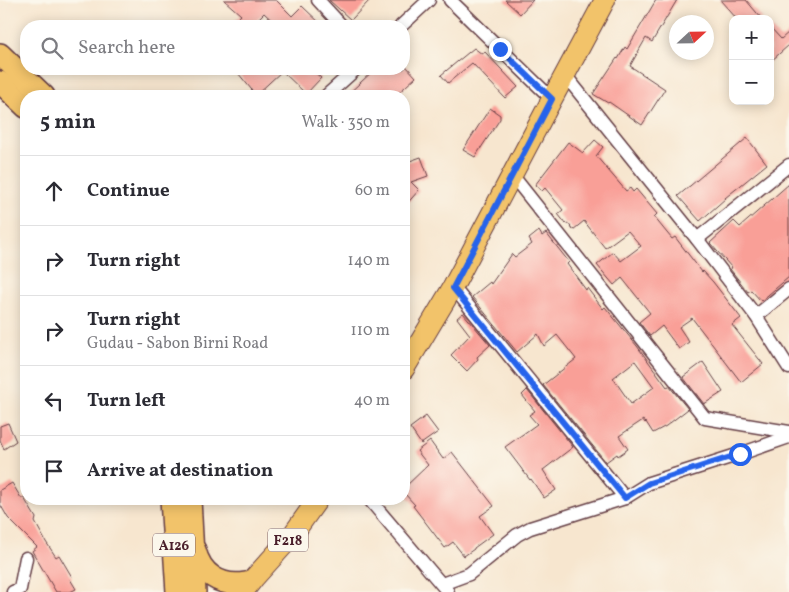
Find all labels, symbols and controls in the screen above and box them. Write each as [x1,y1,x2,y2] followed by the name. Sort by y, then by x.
[669,15,714,60] north arrow
[729,15,774,105] map controls
[729,15,774,60] button: +
[20,20,410,75] search box
[38,34,66,62] icon: search
[78,35,175,61] text: Search here
[489,38,512,61] route end
[729,60,774,105] button: −
[40,108,96,137] text: 5 min
[302,112,390,134] text: Walk · 350 m
[40,177,68,205] icon: ahead
[87,178,170,204] text: Continue
[355,180,390,202] text: 60 m
[40,247,68,275] icon: right
[87,248,180,274] text: Turn right
[348,250,390,272] text: 140 m
[87,307,180,333] text: Turn right
[40,317,68,345] icon: right
[351,320,390,342] text: 110 m
[87,333,268,355] text: Gudau - Sabon Birni Road
[40,387,68,415] icon: left
[87,388,166,414] text: Turn left
[354,390,390,412] text: 40 m
[729,443,752,466] route start
[40,457,68,485] icon: arrive
[87,458,273,484] text: Arrive at destination
[268,528,308,552] road number: F218
[153,534,195,556] road number: A126

